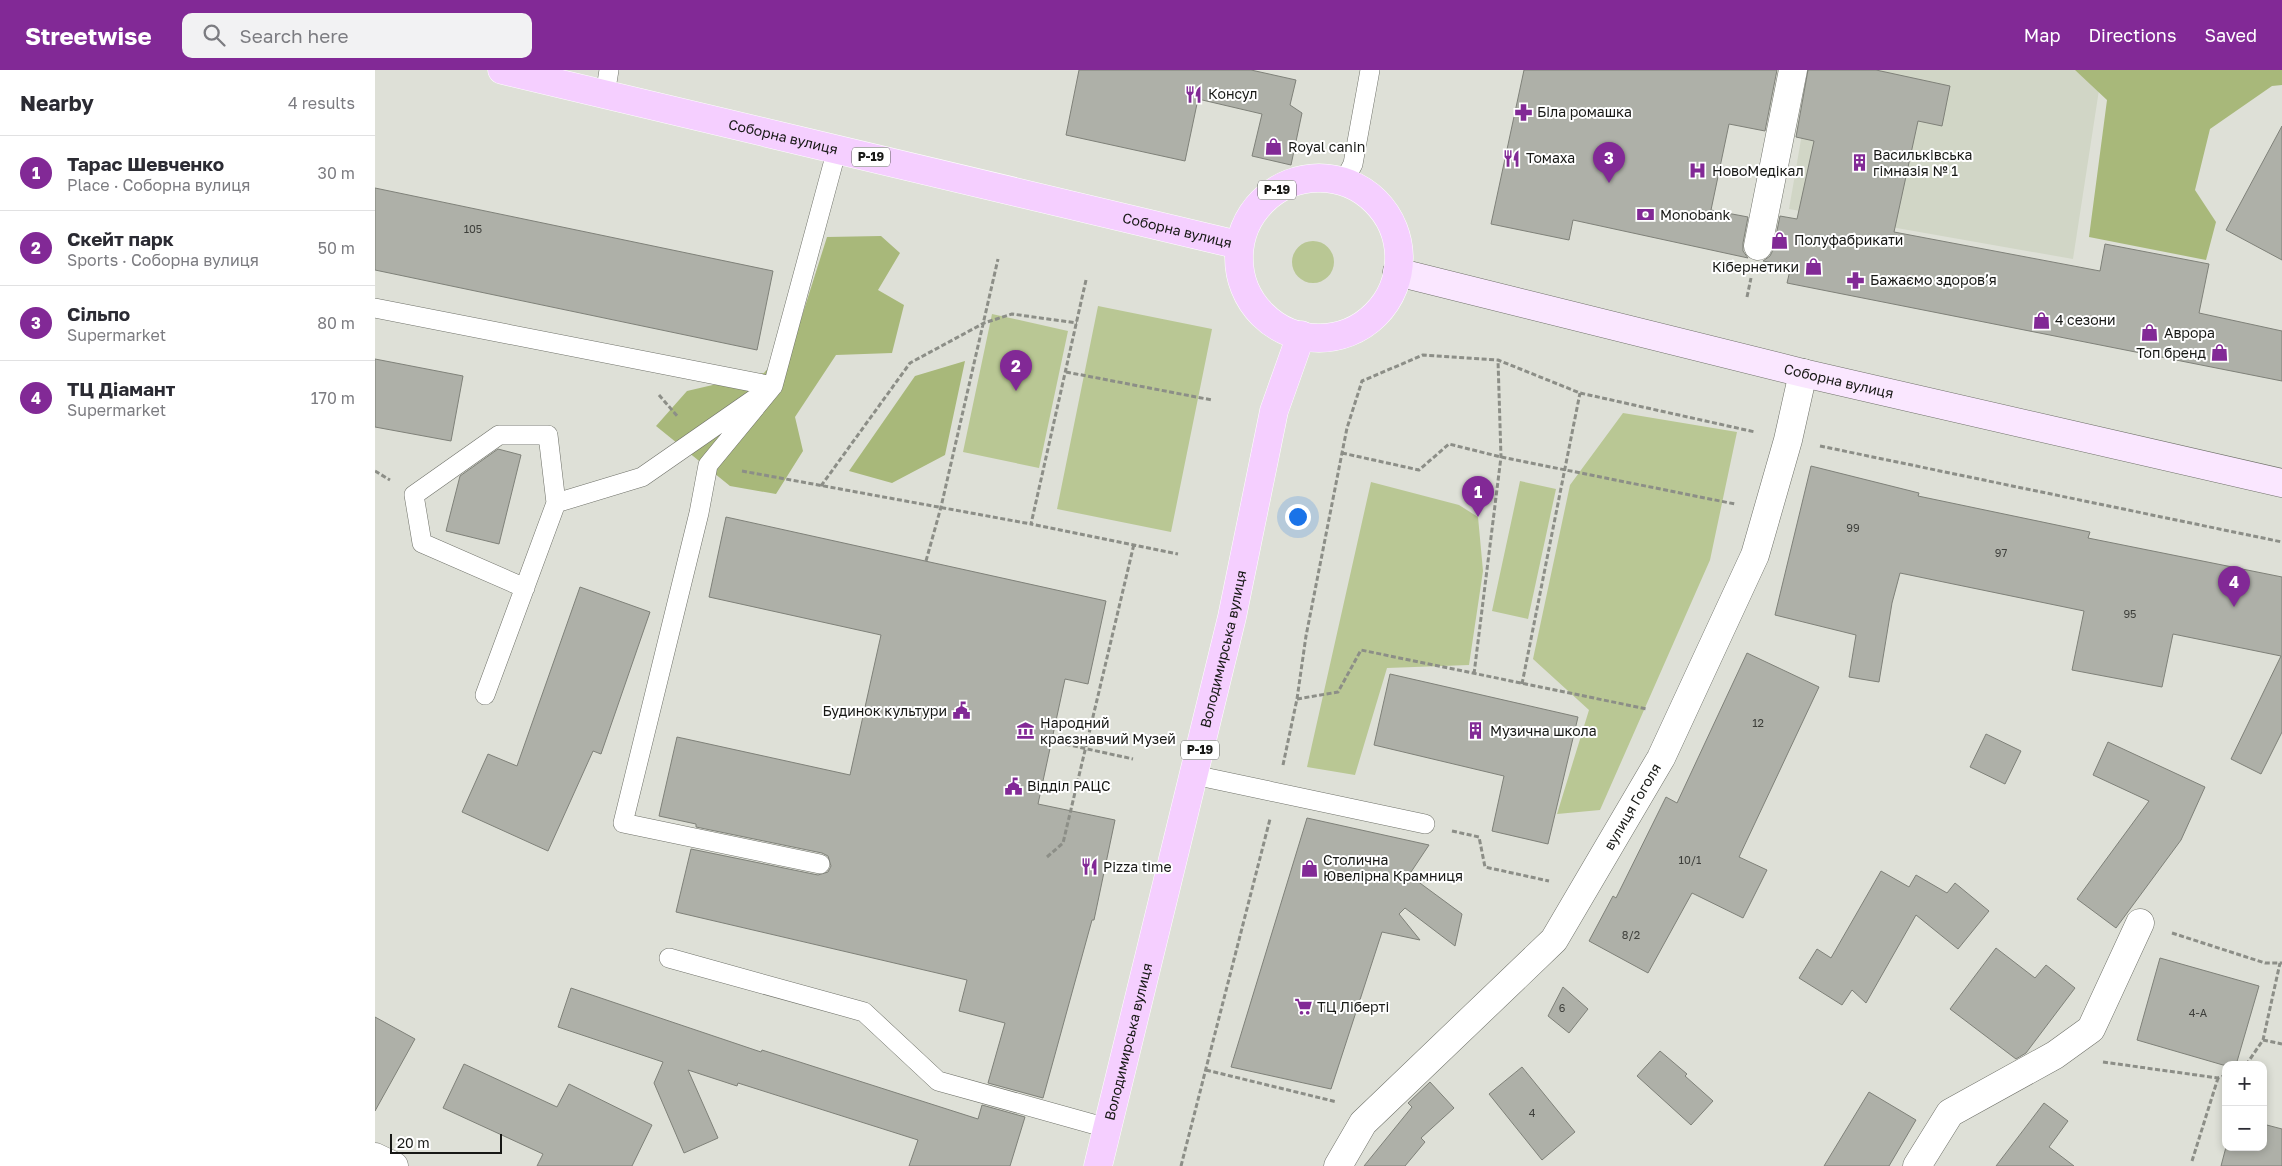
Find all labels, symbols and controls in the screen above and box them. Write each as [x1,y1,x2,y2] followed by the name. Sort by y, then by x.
[182,13,532,58] search box
[25,21,152,50] text: Streetwise
[200,21,228,49] icon: search
[240,24,348,47] text: Search here
[2024,24,2060,46] text: Map
[2088,24,2176,46] text: Directions
[2204,24,2257,46] text: Saved
[1184,84,1204,104] restaurant icon: Консул
[1208,85,1258,102] place label: Консул
[20,90,94,116] text: Nearby
[288,93,355,113] text: 4 results
[1513,102,1533,122] pharmacy icon: Біла ромашка
[1537,103,1632,120] place label: Біла ромашка
[727,115,840,157] street label: Соборна вулиця
[1264,137,1284,157] shop icon: Royal canin
[1288,138,1365,155] place label: Royal canin
[1593,142,1625,183] pin: 3
[1873,146,1973,179] place label: Васильківська гімназія № 1
[852,147,890,166] road number: Р-19
[1502,148,1522,168] restaurant icon: Томаха
[1526,149,1575,166] place label: Томаха
[67,152,224,175] text: Тарас Шевченко
[1849,153,1869,173] building icon: Васильківська гімназія № 1
[1688,161,1708,181] hospital icon: НовоМедікал
[1712,162,1804,179] place label: НовоМедікал
[32,163,40,183] text: 1
[318,163,355,183] text: 30 m
[67,175,250,195] text: Place · Соборна вулиця
[1258,180,1296,200] road number: Р-19
[1636,205,1656,225] bank icon: Monobank
[1660,206,1731,223] place label: Monobank
[1121,209,1234,251] street label: Соборна вулиця
[464,222,482,235] house number: 105
[67,227,174,250] text: Скейт парк
[1770,230,1790,250] shop icon: Полуфабрикати
[1794,231,1903,248] place label: Полуфабрикати
[31,238,41,258] text: 2
[318,238,355,258] text: 50 m
[67,250,259,270] text: Sports · Соборна вулиця
[1803,257,1823,277] shop icon: Кібернетики
[1712,258,1799,275] place label: Кібернетики
[1846,270,1866,290] pharmacy icon: Бажаємо здоровʼя
[1870,271,1997,288] place label: Бажаємо здоровʼя
[67,302,130,325] text: Сільпо
[2031,310,2051,330] shop icon: 4 сезони
[2055,311,2116,328] place label: 4 сезони
[31,313,41,333] text: 3
[317,313,355,333] text: 80 m
[2140,323,2160,343] shop icon: Аврора
[2164,324,2215,341] place label: Аврора
[67,325,166,345] text: Supermarket
[2210,343,2230,363] shop icon: Топ бренд
[2136,344,2207,361] place label: Топ бренд
[1000,350,1032,391] pin: 2
[1782,360,1895,402] street label: Соборна вулиця
[67,377,176,400] text: ТЦ Діамант
[31,388,41,408] text: 4
[311,388,355,408] text: 170 m
[67,400,166,420] text: Supermarket
[1462,476,1494,517] pin: 1
[1285,504,1311,530] your location
[1846,521,1860,534] house number: 99
[1995,546,2007,559] house number: 97
[2218,566,2250,607] pin: 4
[1196,569,1249,730] street label: Володимирська вулиця
[2123,607,2137,620] house number: 95
[951,701,971,721] public building icon: Будинок культури
[822,702,947,719] place label: Будинок культури
[1040,714,1176,747] place label: Народний краєзнавчий Музей
[1752,716,1764,729] house number: 12
[1016,721,1036,741] museum icon: Народний краєзнавчий Музей
[1466,721,1486,741] building icon: Музична школа
[1490,722,1597,739] place label: Музична школа
[1181,740,1219,760] road number: Р-19
[1600,760,1664,853] street label: вулиця Гоголя
[1003,776,1023,796] public building icon: Відділ РАЦС
[1027,777,1110,794] place label: Відділ РАЦС
[1323,851,1463,884] place label: Столична Ювелірна Крамниця
[1679,853,1701,866] house number: 10/1
[1079,857,1099,877] restaurant icon: Pizza time
[1103,858,1172,875] place label: Pizza time
[1299,858,1319,878] shop icon: Столична Ювелірна Крамниця
[1622,928,1640,941] house number: 8/2
[1100,961,1155,1122] street label: Володимирська вулиця
[1293,997,1313,1017] supermarket icon: ТЦ Ліберті
[1317,998,1389,1015] place label: ТЦ Ліберті
[1559,1001,1566,1014] house number: 6
[2189,1006,2208,1019] house number: 4-А
[2222,1061,2267,1151] map controls
[2222,1061,2267,1106] button: +
[1529,1106,1536,1119] house number: 4
[2222,1106,2267,1151] button: −
[390,1131,503,1154] scale bar
[397,1134,430,1151] text: 20 m

